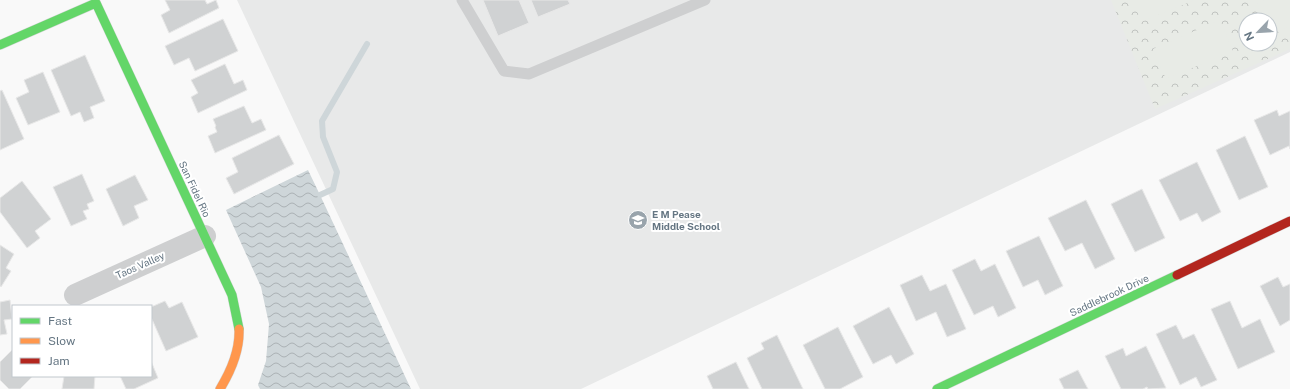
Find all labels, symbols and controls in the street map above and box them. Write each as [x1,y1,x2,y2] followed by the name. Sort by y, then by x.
[1238,12,1278,52] north arrow
[1242,30,1256,43] text: N
[177,159,213,219] street label: San Fidel Rio
[652,208,720,232] place label: E M Pease Middle School
[627,209,649,231] school or university icon: E M Pease Middle School
[114,249,167,281] street label: Taos Valley
[1068,271,1151,319] street label: Saddlebrook Drive
[12,305,152,377] legend
[48,314,73,328] text: Fast
[48,334,76,348] text: Slow
[48,354,70,368] text: Jam

